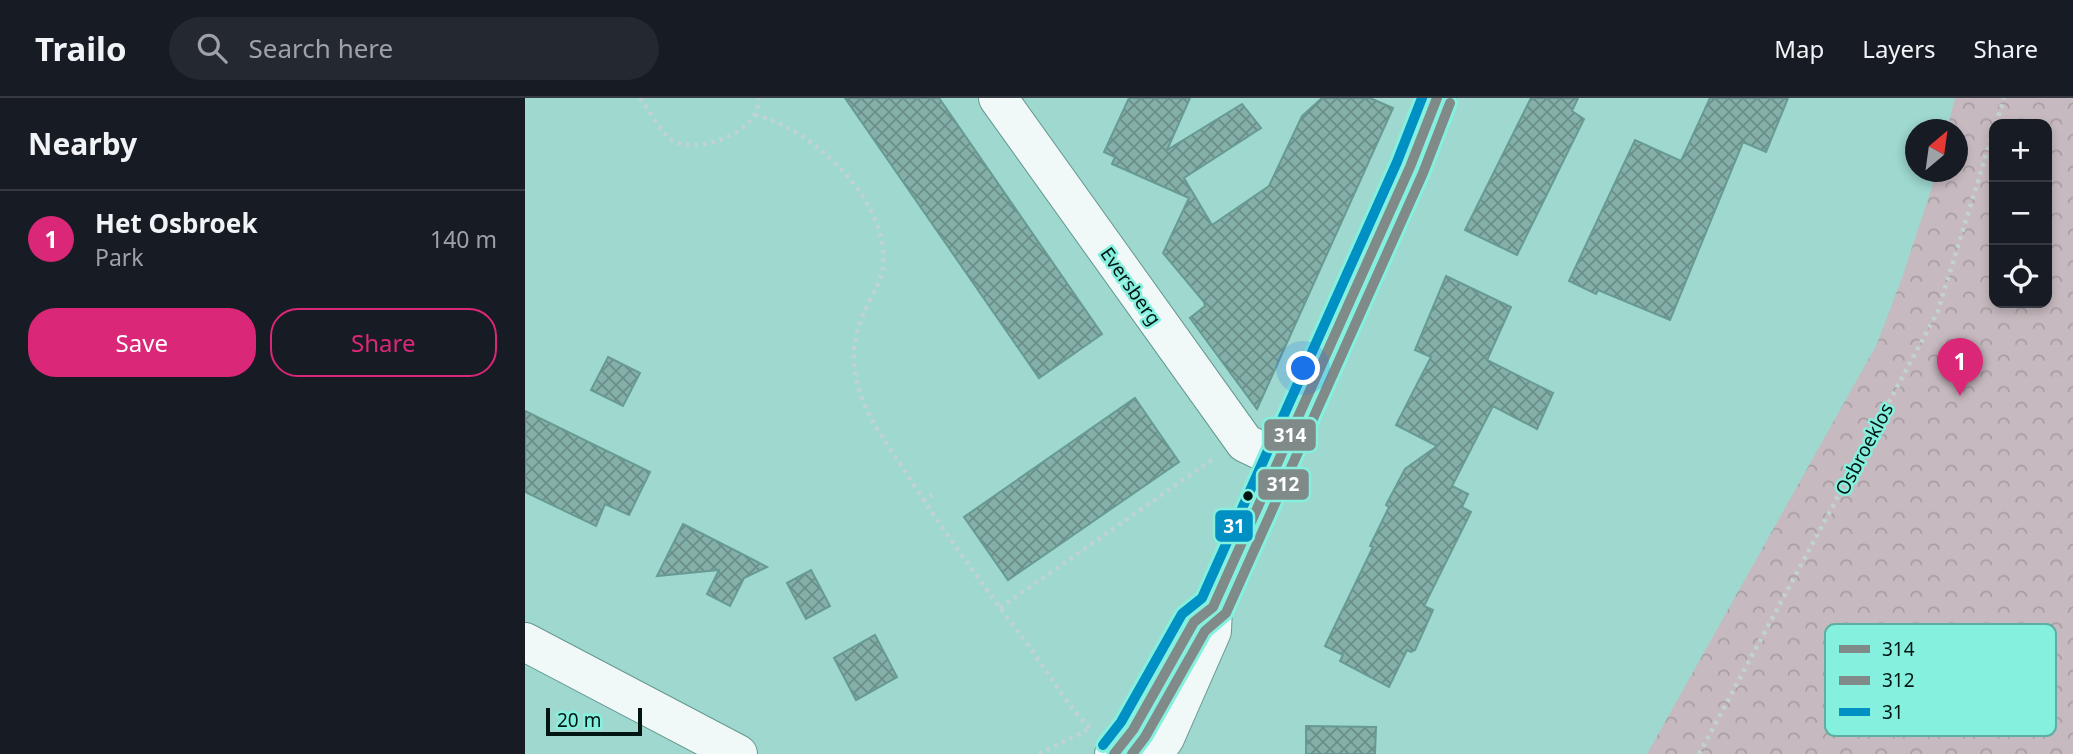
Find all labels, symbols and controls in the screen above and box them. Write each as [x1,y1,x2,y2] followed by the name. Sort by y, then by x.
[169,17,659,80] search box
[35,26,127,71] text: Trailo
[193,29,231,67] icon: search
[249,30,393,66] text: Search here
[1774,32,1824,65] text: Map
[1862,32,1936,65] text: Layers
[1974,32,2038,65] text: Share
[1905,119,1968,182] north arrow
[1989,119,2052,308] map controls
[1989,119,2052,182] button: +
[28,123,137,164] text: Nearby
[1989,182,2052,245] button: −
[95,205,258,241] text: Het Osbroek
[44,223,58,255] text: 1
[430,223,497,255] text: 140 m
[95,241,144,273] text: Park
[1095,242,1167,330] street label: Eversberg
[1989,245,2052,308] button: locate
[28,308,256,377] button: Save
[270,308,497,377] button: Share
[1937,338,1983,396] pin: 1
[1286,351,1320,385] your location
[1829,398,1899,500] street label: Osbroeklos
[1263,418,1317,452] line badge: 314
[1274,422,1306,448] text: 314
[1257,468,1310,501] line badge: 312
[1267,471,1299,497] text: 312
[1241,489,1255,503] unlabelled marker
[1214,509,1254,543] line badge: 31
[1223,513,1245,539] text: 31
[1825,624,2056,736] legend
[1882,636,1915,662] text: 314
[1882,667,1915,693] text: 312
[1882,699,1904,725] text: 31
[546,705,642,737] scale bar
[557,707,601,733] text: 20 m

